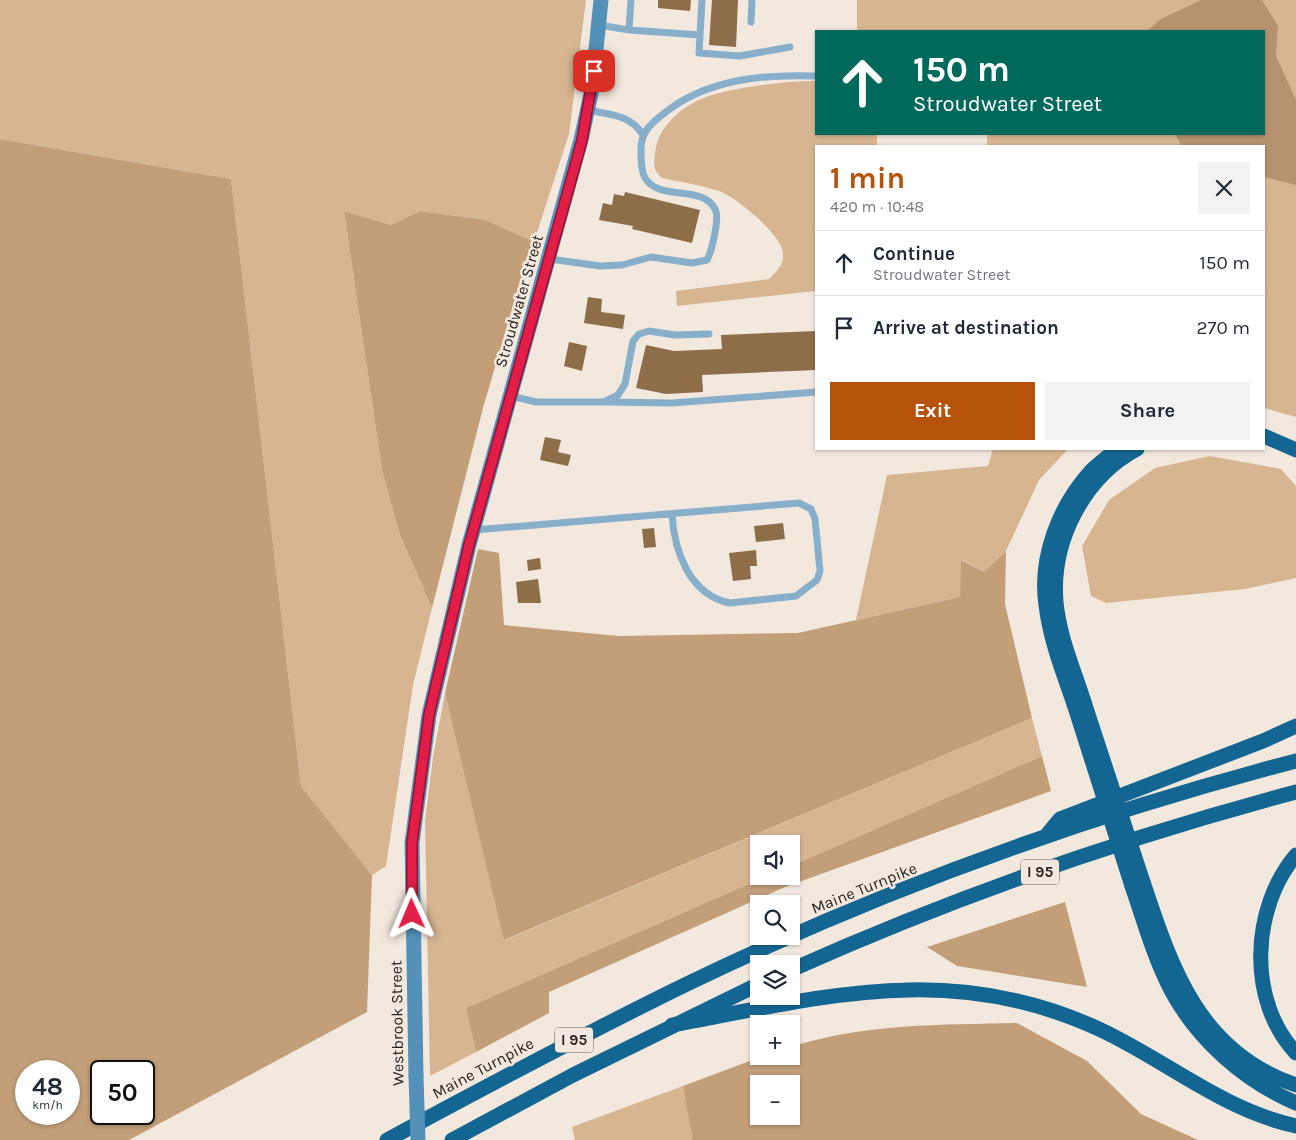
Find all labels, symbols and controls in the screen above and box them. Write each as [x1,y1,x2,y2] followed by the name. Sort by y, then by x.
[913,49,1010,90] text: 150 m
[573,50,615,92] pin
[830,50,895,115] icon: ahead
[580,57,608,85] icon: arrive
[913,91,1102,117] text: Stroudwater Street
[830,160,905,196] text: 1 min
[1198,162,1250,214] button: close
[830,197,924,216] text: 420 m · 10:48
[491,232,547,370] street label: Stroudwater Street
[873,243,955,265] text: Continue
[830,249,858,277] icon: ahead
[1199,252,1250,274] text: 150 m
[873,265,1011,284] text: Stroudwater Street
[830,314,858,342] icon: arrive
[873,317,1059,339] text: Arrive at destination
[1197,317,1250,339] text: 270 m
[830,382,1035,440] button: Exit
[1045,382,1250,440] button: Share
[750,835,800,1125] map controls
[750,835,800,885] button: sound
[808,858,920,918] street label: Maine Turnpike
[1021,860,1059,884] road number: I 95
[385,887,437,939] position arrow
[750,895,800,945] button: search
[750,955,800,1005] button: layers
[386,960,408,1086] street label: Westbrook Street
[750,1015,800,1065] button: +
[555,1028,593,1052] road number: I 95
[429,1033,537,1103] street label: Maine Turnpike
[90,1060,155,1125] speed limit sign: 50
[32,1072,63,1101] text: 48
[750,1075,800,1125] button: −
[32,1098,63,1112] text: km/h

